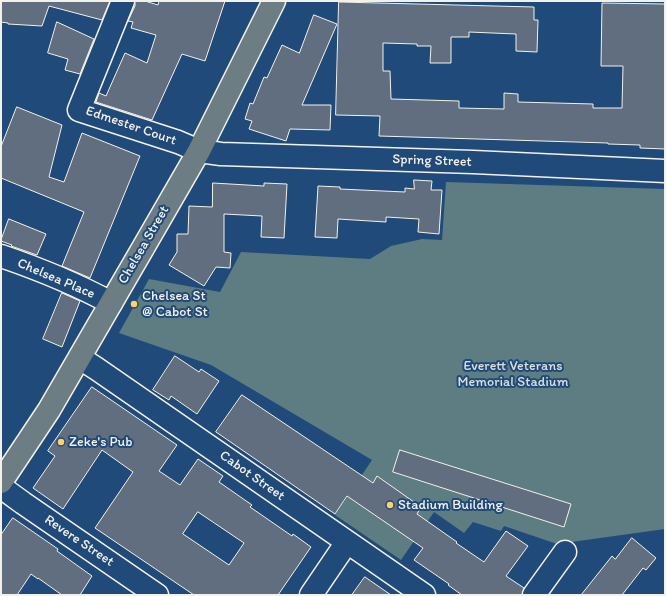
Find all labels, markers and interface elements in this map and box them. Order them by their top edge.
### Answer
street label: Edmester Court [84,103,178,149]
street label: Spring Street [392,151,472,171]
street label: Chelsea Street [115,203,173,287]
street label: Chelsea Place [15,255,97,303]
place label: Chelsea St @ Cabot St [142,288,208,320]
marker: Chelsea St @ Cabot St [129,299,139,309]
park label: Everett Veterans Memorial Stadium [458,358,568,390]
place label: Zeke's Pub [69,434,133,450]
marker: Zeke's Pub [56,437,66,447]
street label: Cabot Street [216,447,288,505]
place label: Stadium Building [398,497,503,513]
marker: Stadium Building [385,500,395,510]
street label: Revere Street [41,512,117,570]

